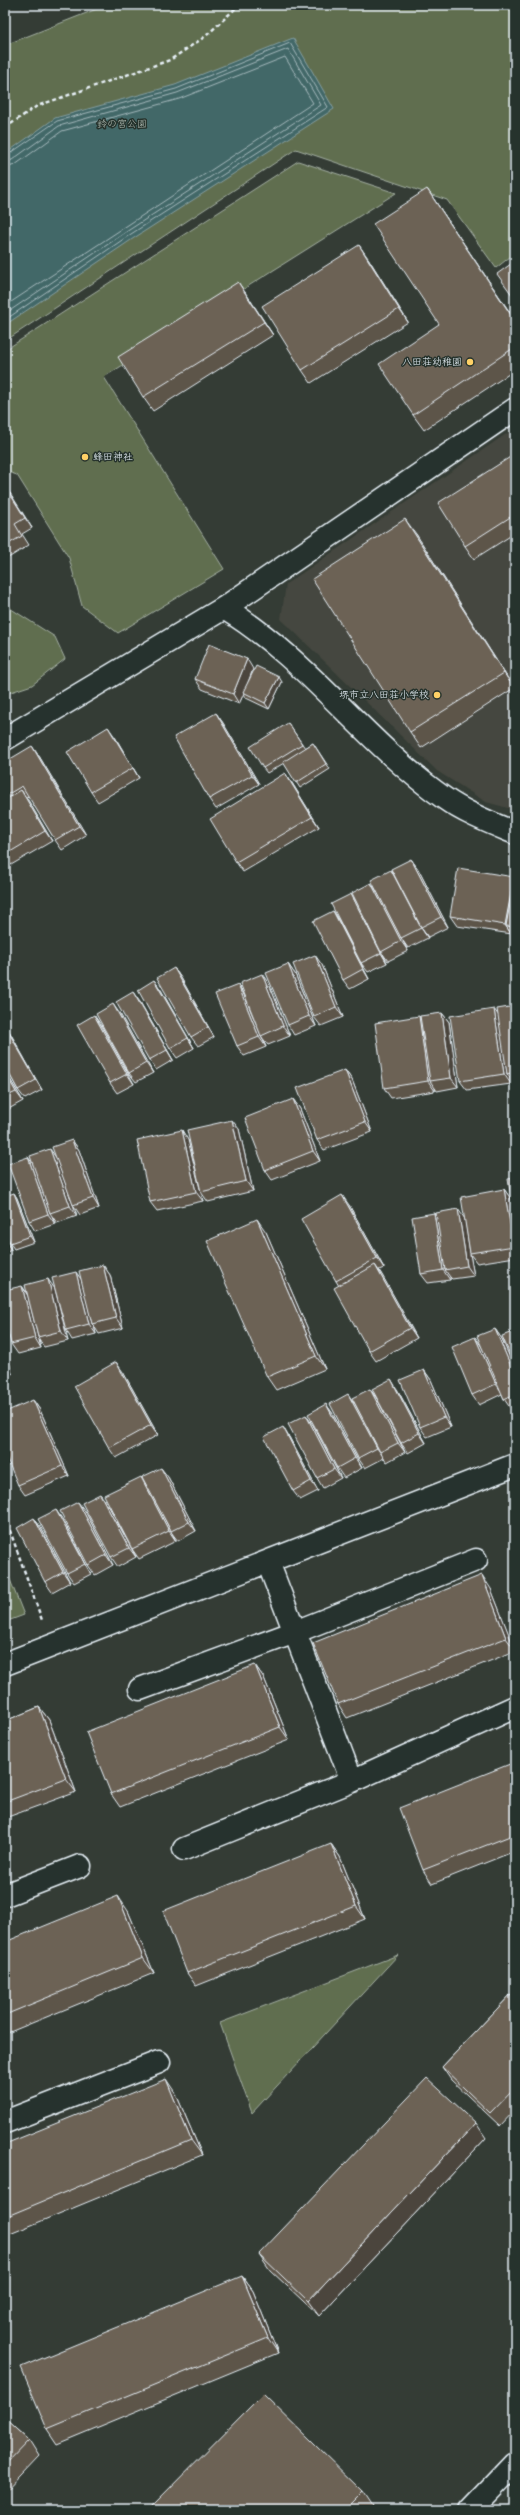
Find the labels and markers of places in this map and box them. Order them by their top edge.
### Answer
place label: 八田荘幼稚園 [402,354,462,370]
marker: 八田荘幼稚園 [465,357,475,367]
place label: 蜂田神社 [93,449,133,465]
marker: 蜂田神社 [80,452,90,462]
place label: 堺市立八田荘小学校 [339,687,429,703]
marker: 堺市立八田荘小学校 [432,690,442,700]

